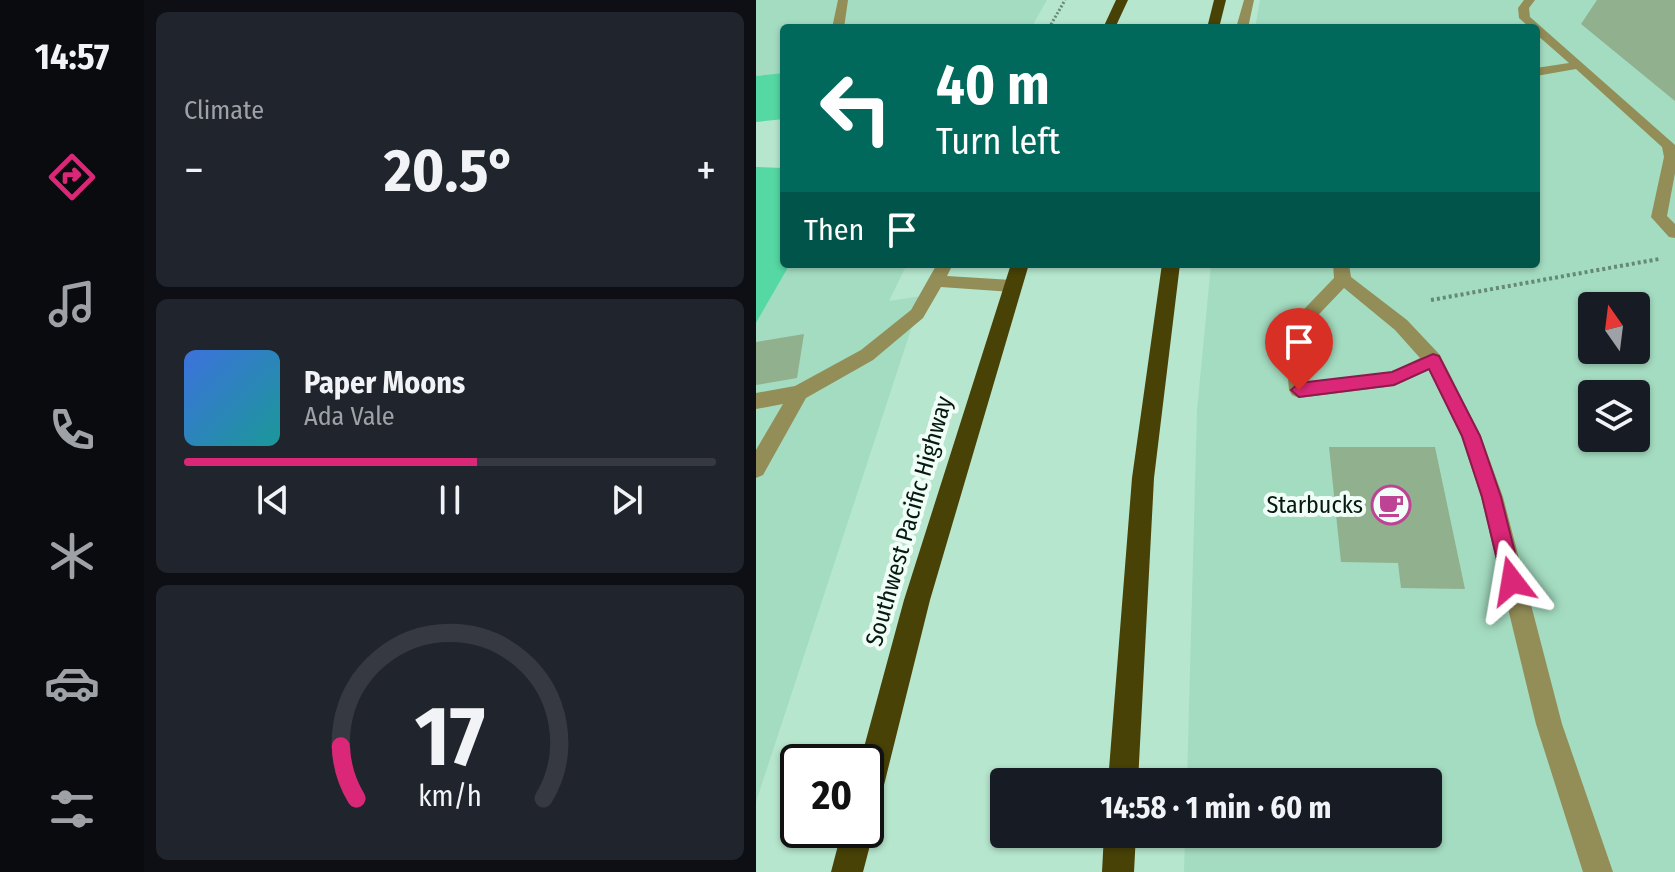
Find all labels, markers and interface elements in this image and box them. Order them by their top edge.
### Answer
text: 14:57 [35,35,109,79]
text: 40 m [936,52,1050,119]
icon: left [804,56,908,160]
text: Climate [184,95,264,126]
text: Turn left [936,120,1060,164]
text: 20.5° [384,135,516,207]
text: − [184,144,204,197]
text: + [696,144,716,197]
icon: directions [44,149,100,205]
icon: arrive [880,208,924,252]
text: Then [804,212,864,248]
icon: music [44,276,100,332]
north arrow [1578,292,1650,364]
map controls [1578,292,1650,452]
pin [1265,308,1333,390]
icon: arrive [1277,320,1321,364]
text: Paper Moons [304,365,465,401]
button: layers [1578,380,1650,452]
street label: Southwest Pacific Highway [860,392,958,649]
text: Ada Vale [304,401,395,432]
icon: phone [44,402,100,458]
icon: previous [251,478,295,522]
icon: pause [428,478,472,522]
icon: next [605,478,649,522]
cafe icon: Starbucks [1370,484,1412,526]
place label: Starbucks [1266,491,1363,519]
icon: climate [44,528,100,584]
position arrow [1470,539,1554,623]
icon: car [44,655,100,711]
text: 17 [415,686,485,786]
speed limit sign: 20 [780,744,884,848]
text: km/h [418,779,482,814]
icon: filters [44,781,100,837]
text: 14:58 · 1 min · 60 m [1101,790,1332,826]

